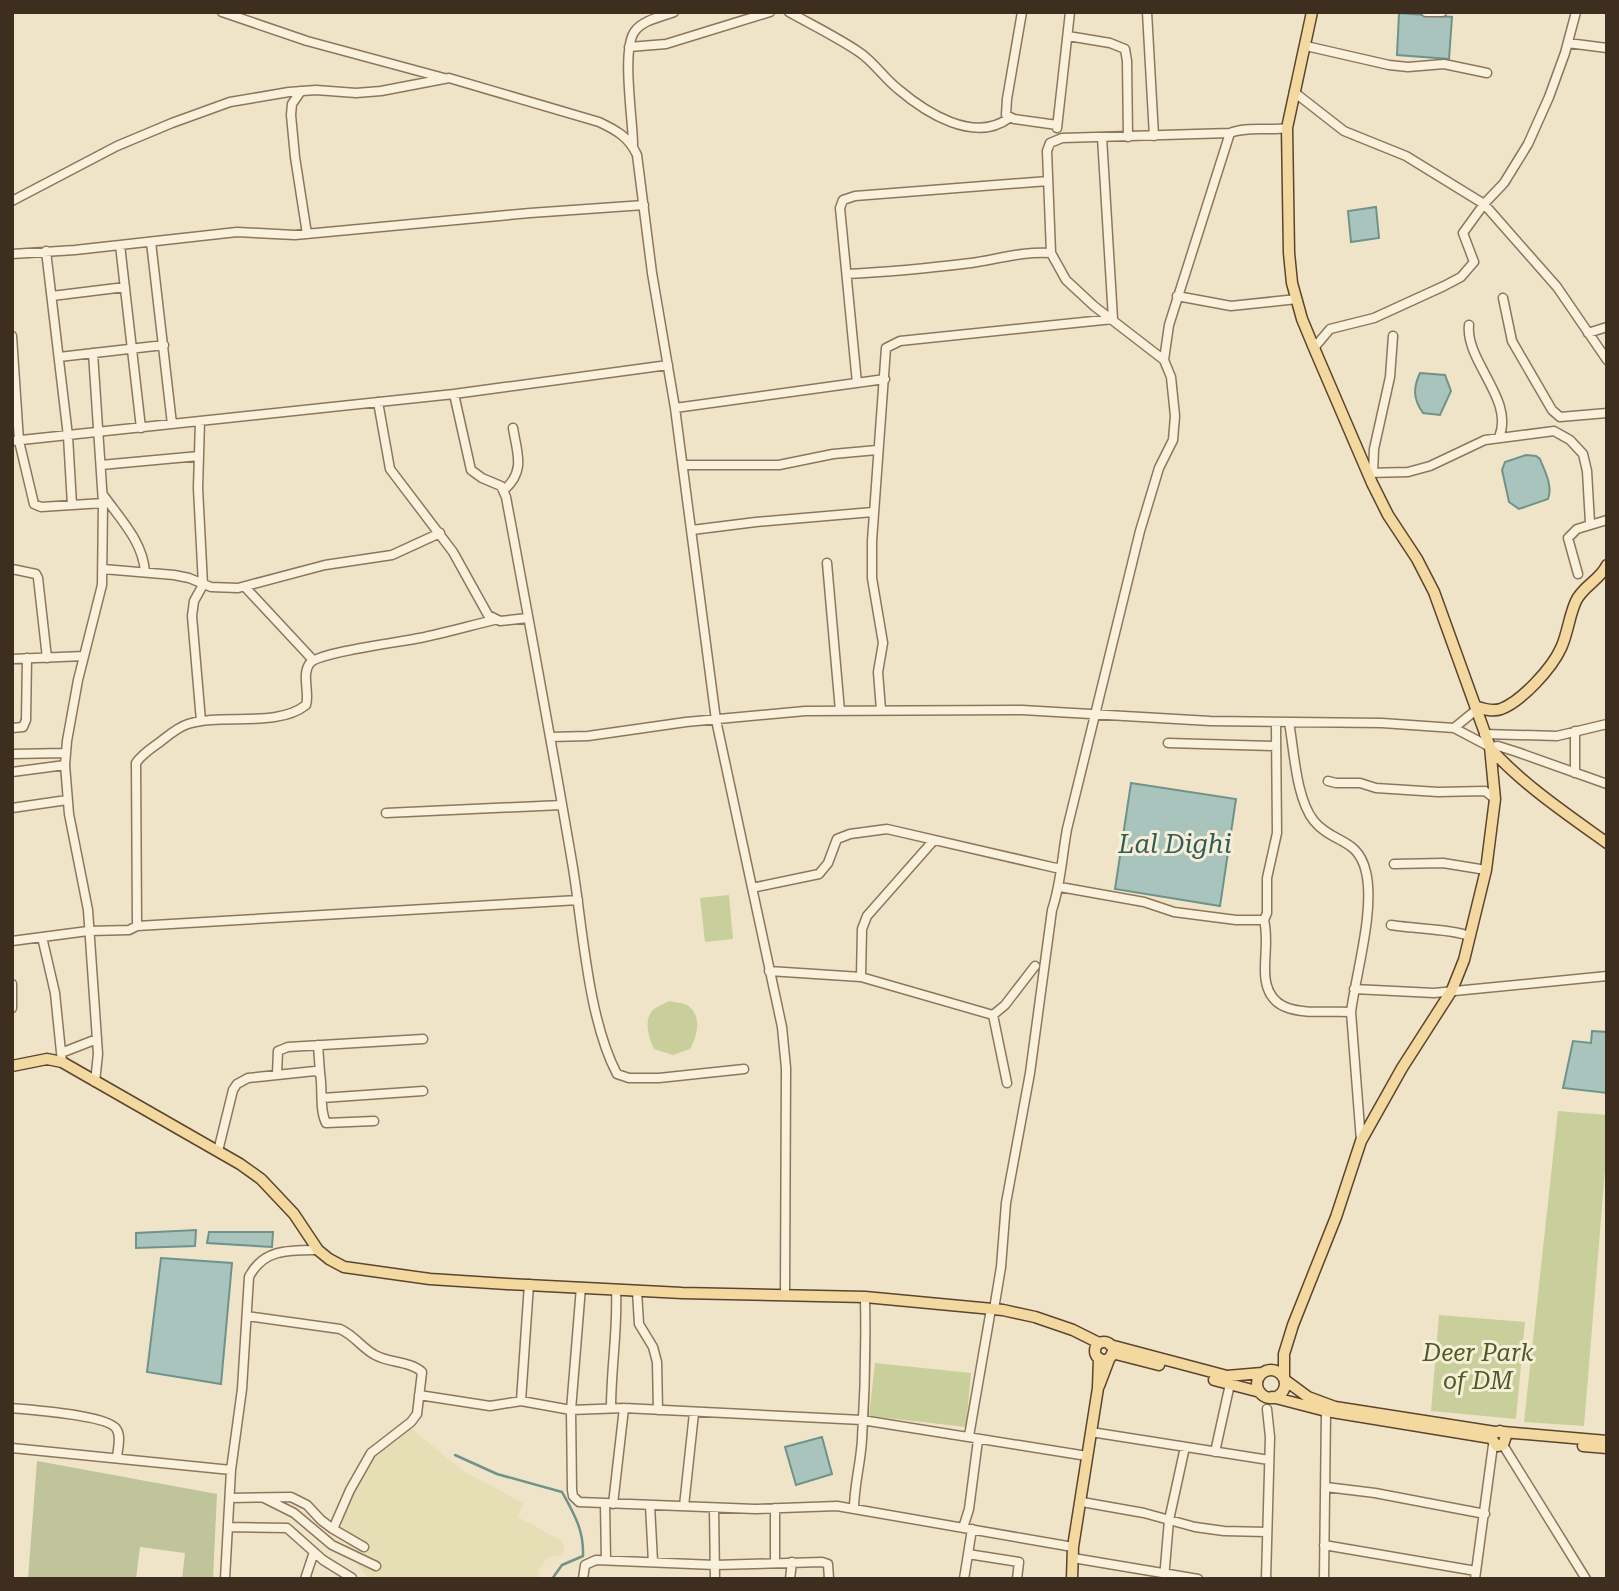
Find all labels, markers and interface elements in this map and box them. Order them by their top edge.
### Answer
water label: Lal Dighi [1117,829,1232,859]
park label: Deer Park of DM [1421,1339,1534,1395]

